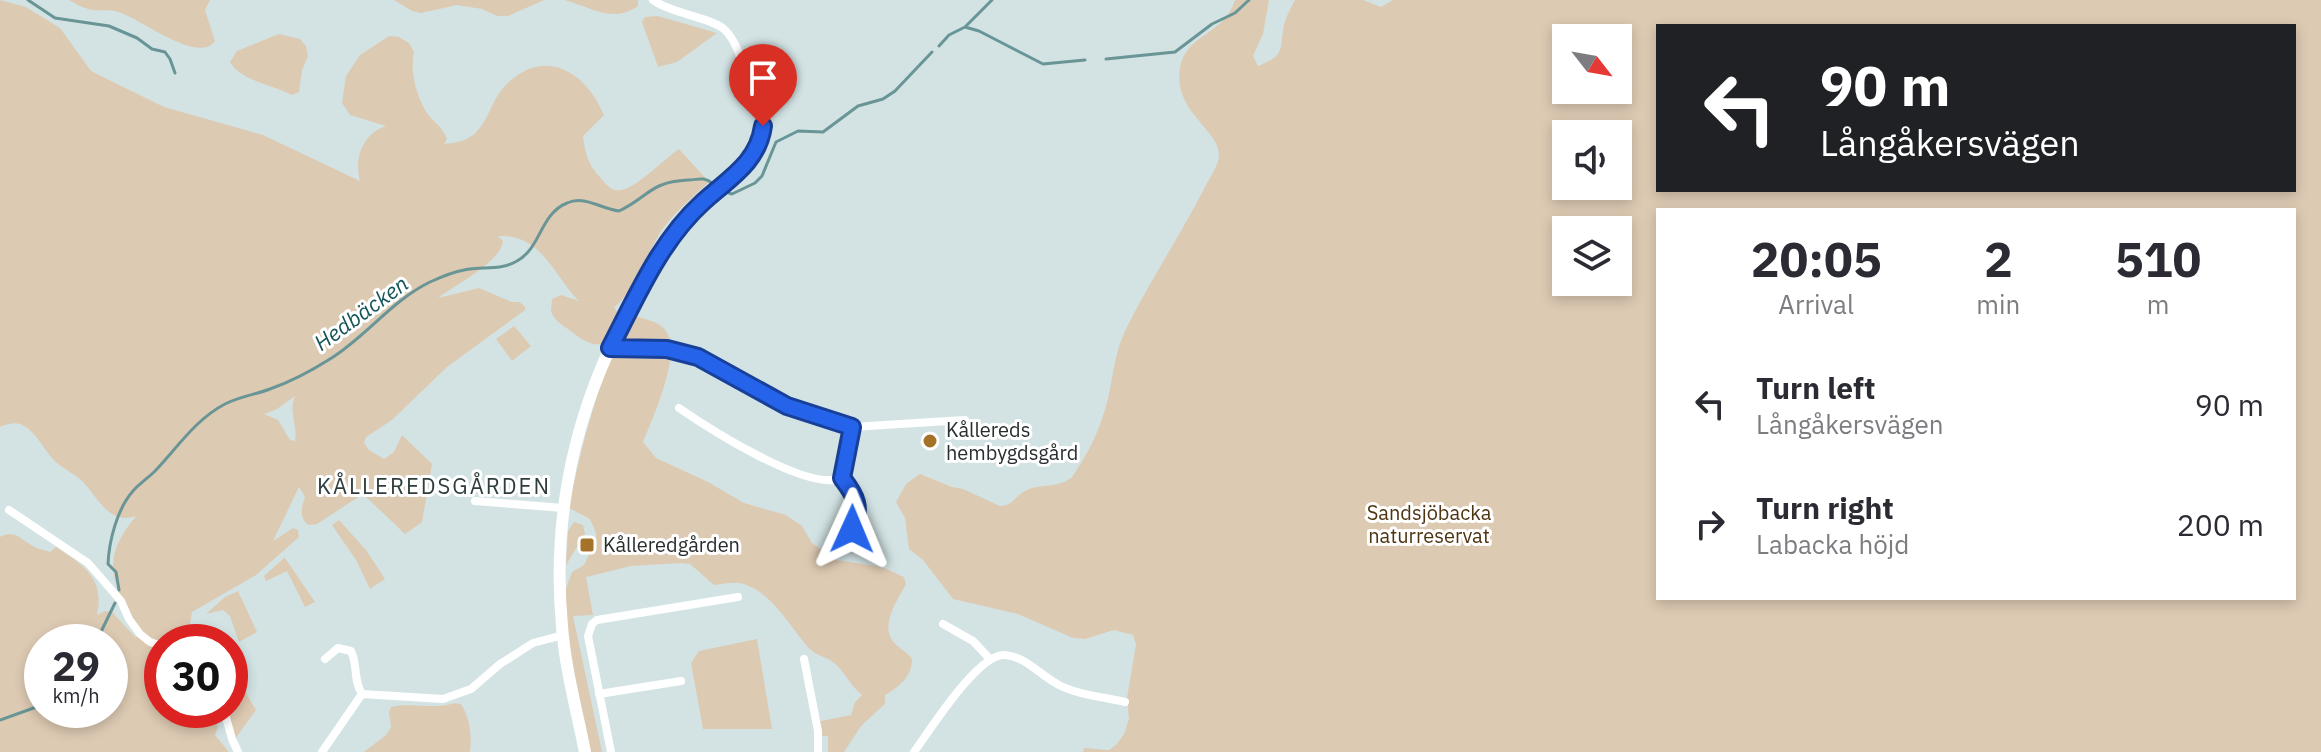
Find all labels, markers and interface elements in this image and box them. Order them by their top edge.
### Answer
north arrow [1552,24,1632,104]
map controls [1552,24,1632,296]
pin [729,44,797,126]
text: 90 m [1820,49,1950,121]
icon: arrive [741,56,785,100]
icon: left [1688,56,1792,160]
text: Långåkersvägen [1820,119,2080,166]
button: sound [1552,120,1632,200]
button: layers [1552,216,1632,296]
text: 20:05 [1751,228,1882,290]
text: 2 [1984,228,2013,290]
text: 510 [2115,228,2201,290]
water label: Hedbäcken [308,269,414,357]
text: Arrival [1778,287,1854,321]
text: min [1976,287,2020,321]
text: m [2147,287,2169,321]
text: Turn left [1756,368,1875,407]
icon: left [1688,382,1732,426]
text: 90 m [2195,385,2264,424]
text: Långåkersvägen [1756,407,1944,441]
place label: Kållereds hembygdsgård [946,416,1078,466]
marker: Kållereds hembygdsgård [921,432,939,450]
district label: KÅLLEREDSGÅRDEN [317,471,551,500]
position arrow [810,487,894,571]
text: Turn right [1756,488,1894,527]
park label: Sandsjöbacka naturreservat [1367,499,1492,549]
icon: right [1688,502,1732,546]
text: 200 m [2177,505,2264,544]
text: Labacka höjd [1756,527,1909,561]
place label: Kålleredgården [603,531,740,558]
marker: Kålleredgården [578,536,596,554]
speed limit sign: 30 [144,624,248,728]
text: 29 [52,640,100,692]
text: km/h [52,682,100,709]

